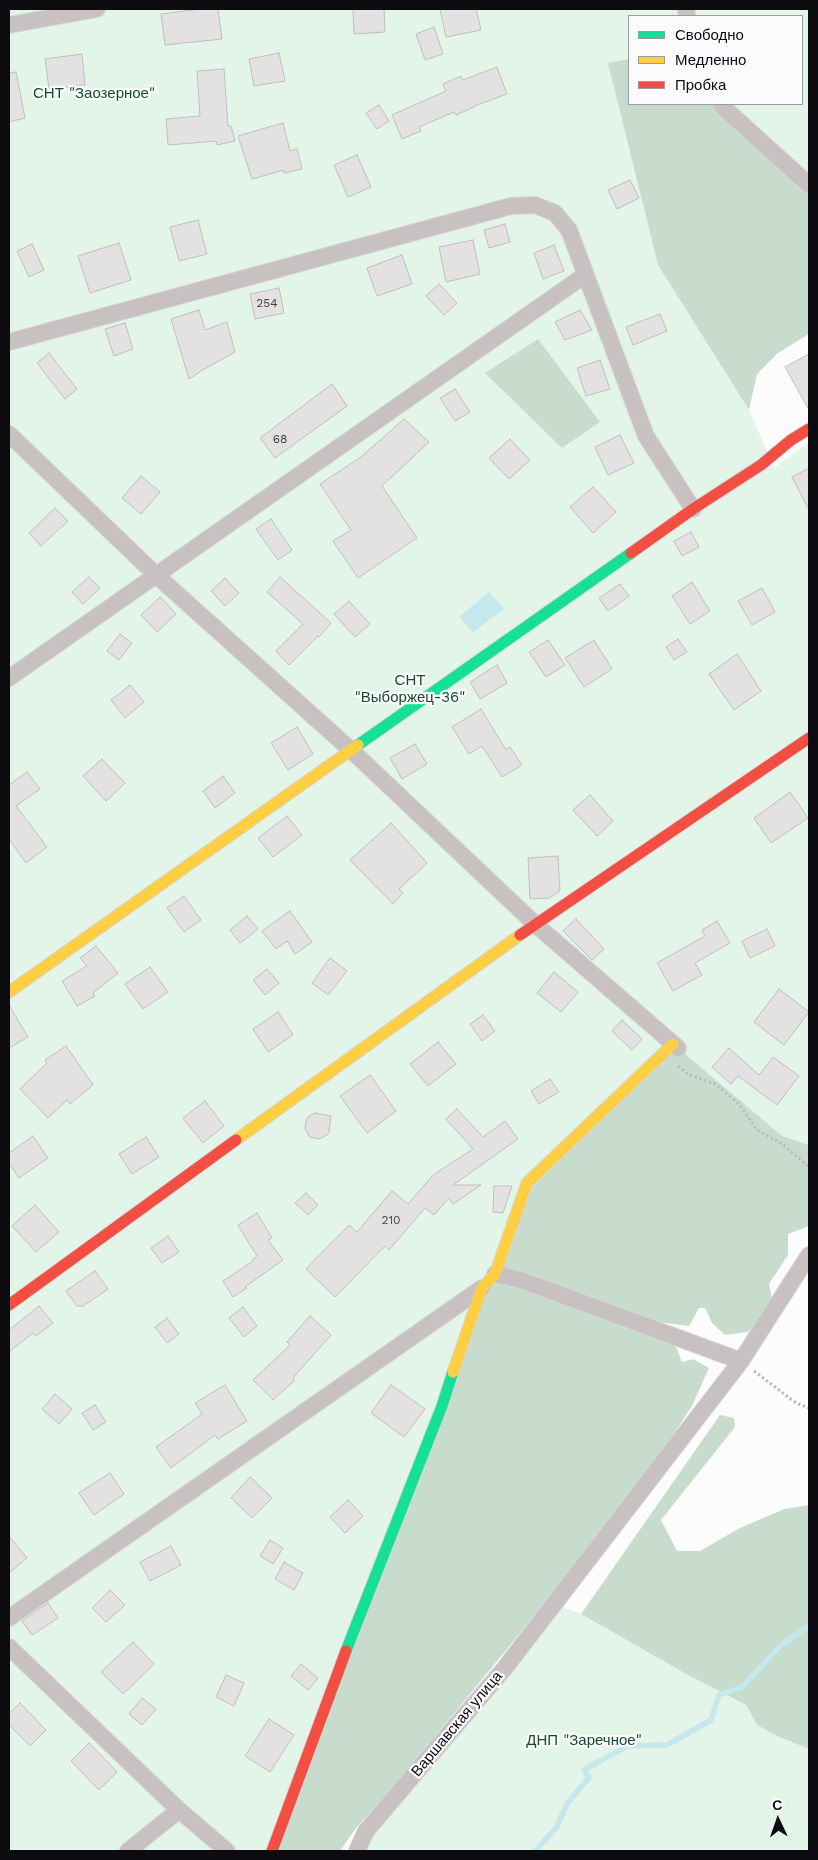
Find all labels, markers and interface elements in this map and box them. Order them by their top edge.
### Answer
legend [628,15,803,105]
text: Свободно [675,26,744,44]
text: Медленно [675,51,746,69]
text: Пробка [675,76,726,94]
park label: СНТ "Заозерное" [33,85,155,103]
house number: 254 [256,296,278,310]
house number: 68 [273,432,287,446]
park label: СНТ "Выборжец-36" [355,672,465,707]
house number: 210 [381,1213,401,1227]
street label: Варшавская улица [408,1668,506,1780]
park label: ДНП "Заречное" [526,1732,642,1750]
north arrow [753,1795,803,1845]
text: С [772,1797,783,1813]

